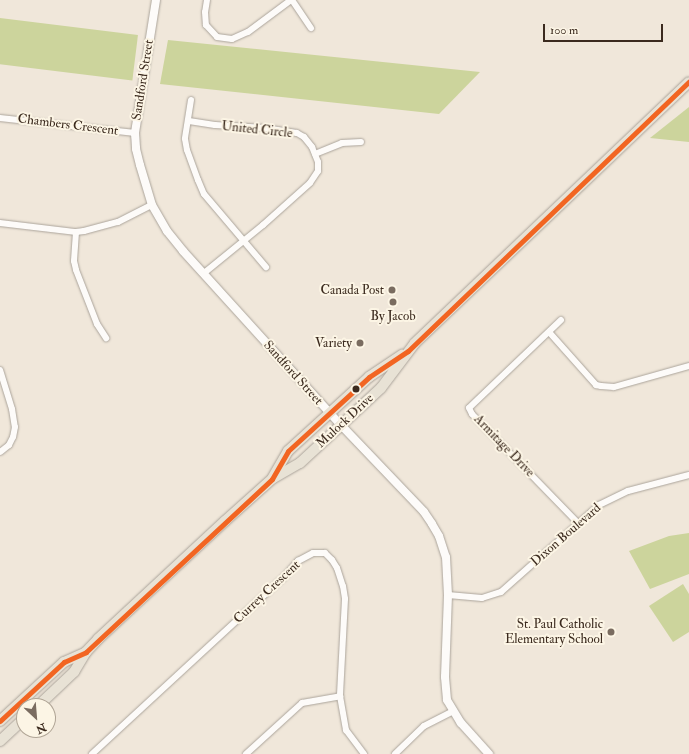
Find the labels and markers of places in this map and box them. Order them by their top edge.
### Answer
place label: Canada Post [320,282,384,298]
marker: Canada Post [387,285,397,295]
marker: By Jacob [388,297,398,307]
place label: By Jacob [370,308,416,324]
place label: Variety [315,335,352,351]
marker: Variety [355,338,365,348]
unlabelled marker [351,384,361,394]
place label: St. Paul Catholic Elementary School [505,617,603,648]
marker: St. Paul Catholic Elementary School [606,627,616,637]

